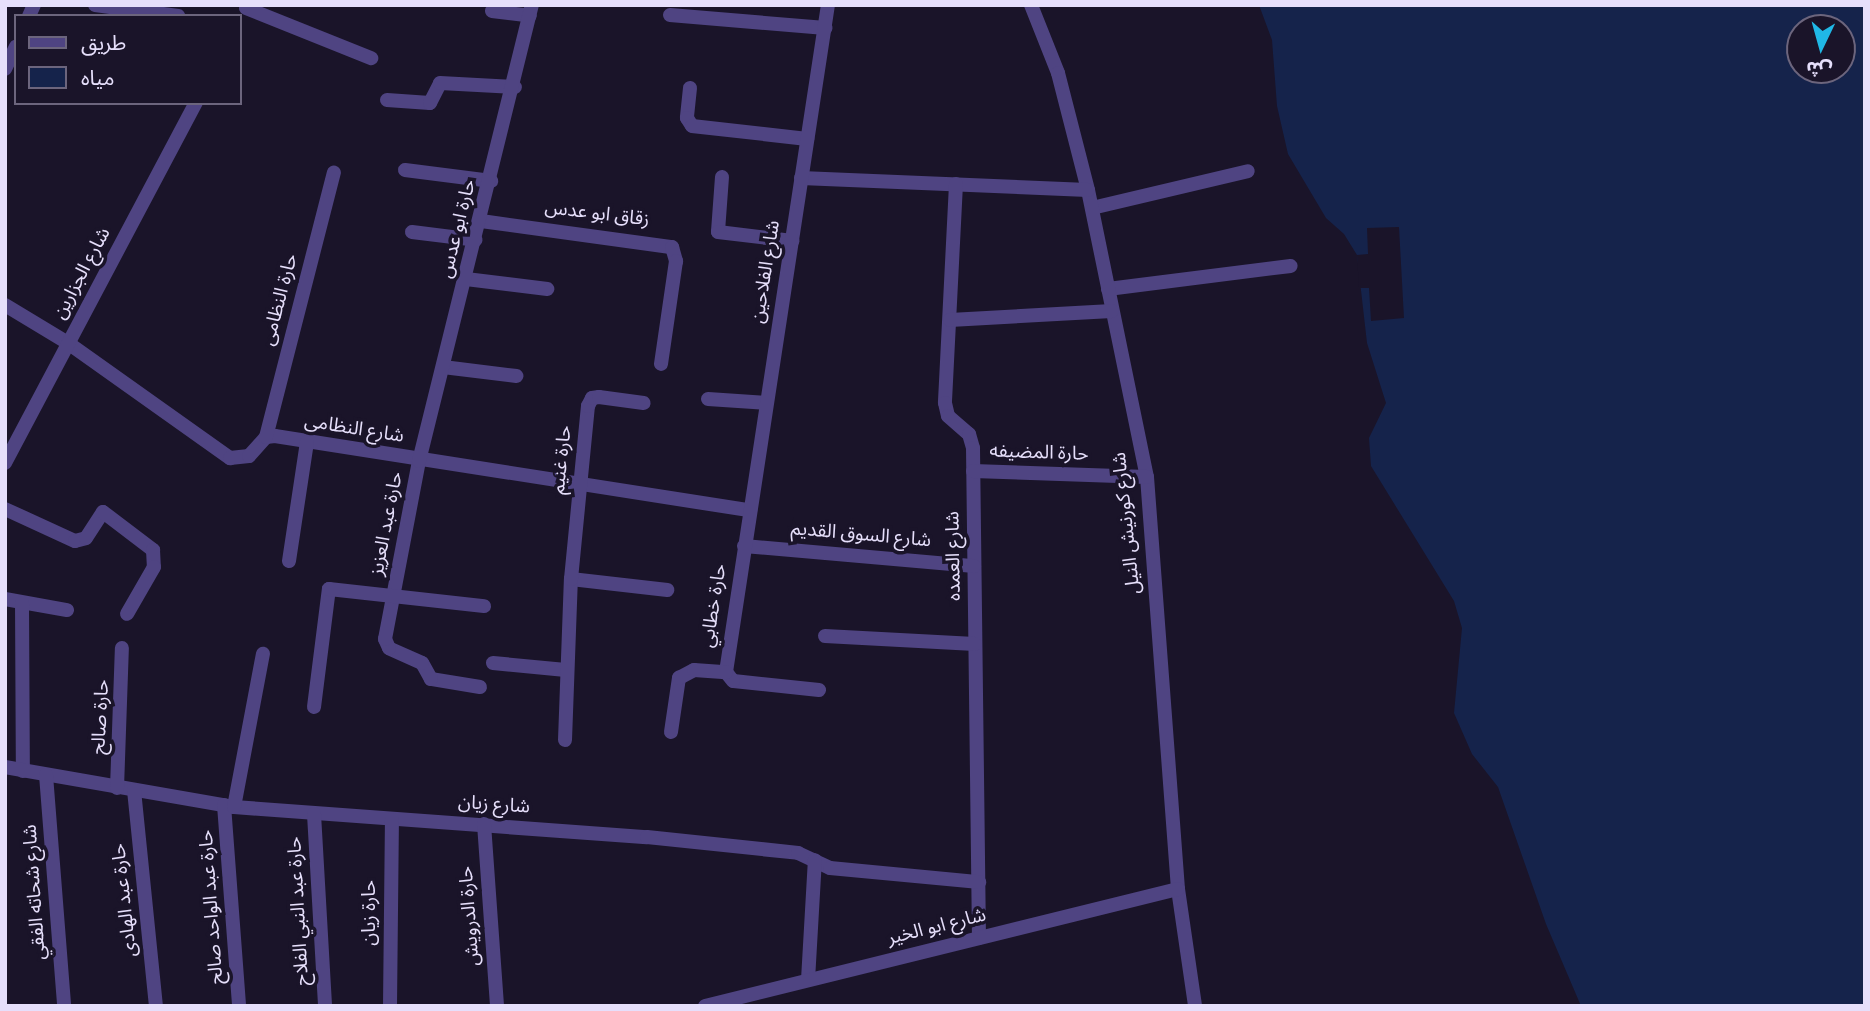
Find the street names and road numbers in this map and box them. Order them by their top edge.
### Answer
street label: حارة ابو عدس [436,177,482,281]
street label: زقاق ابو عدس [543,197,651,233]
street label: شارع الفلاحين [748,219,786,325]
street label: شارع الجزارين [49,224,117,324]
street label: حارة النظامى [258,252,304,348]
street label: شارع النظامى [303,411,405,449]
street label: حارة غنيم [548,425,578,495]
street label: حارة المضيفه [989,441,1089,467]
street label: شارع كورنيش النيل [1109,451,1147,595]
street label: حارة عبد العزيز [367,470,409,578]
street label: شارع العمده [943,511,967,601]
street label: شارع السوق القديم [790,519,932,553]
street label: حارة خطابي [697,563,733,649]
street label: حارة صالح [89,679,115,755]
street label: شارع زيان [457,792,531,820]
street label: شارع شحاته الفقي [20,824,52,960]
street label: حارة عبد الواحد صالح [196,829,230,985]
street label: حارة عبد النبي الفلاح [285,836,315,986]
street label: حارة عبد الهادى [109,842,143,958]
street label: حارة الدرويش [456,865,486,967]
street label: حارة زيان [360,880,382,946]
street label: شارع ابو الخير [885,905,989,951]

